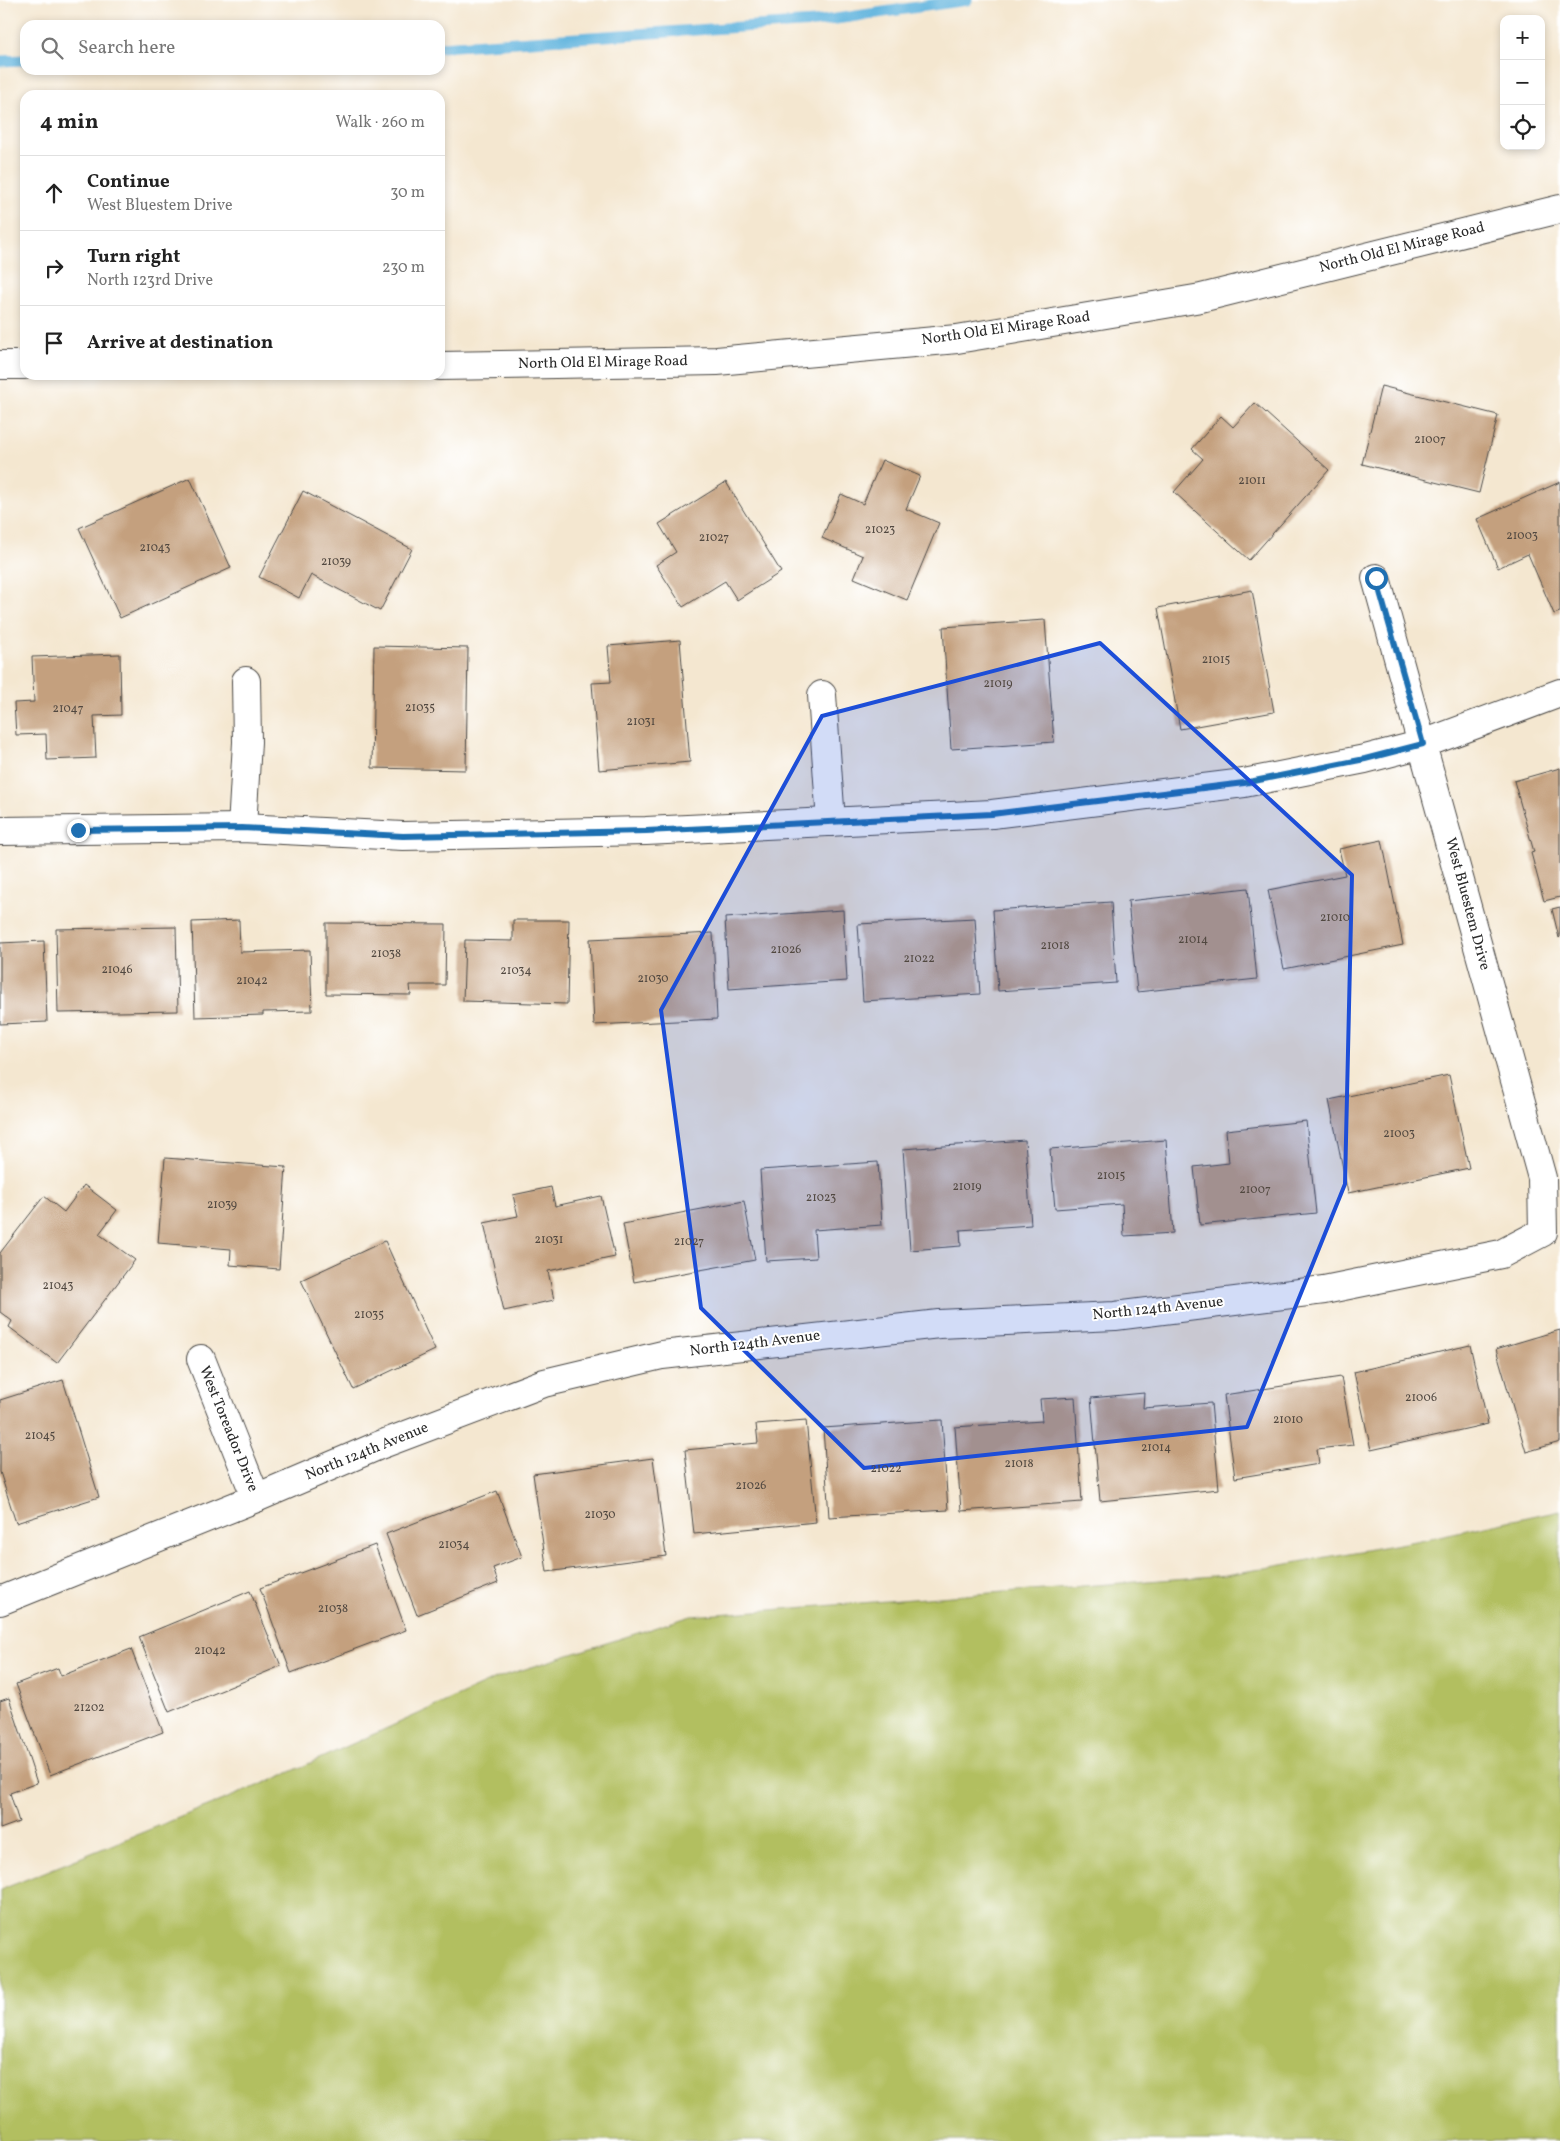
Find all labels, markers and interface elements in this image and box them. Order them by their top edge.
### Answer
map controls [1500,15,1545,150]
button: + [1500,15,1545,60]
search box [20,20,445,75]
icon: search [38,34,66,62]
text: Search here [78,35,175,61]
button: − [1500,60,1545,105]
button: locate [1500,105,1545,150]
text: 4 min [40,108,99,137]
text: Walk · 260 m [335,112,425,134]
text: Continue [87,169,170,195]
icon: ahead [40,179,68,207]
text: 30 m [390,182,425,204]
text: West Bluestem Drive [87,195,233,217]
street label: North Old El Mirage Road [1317,217,1487,279]
text: Turn right [87,244,180,270]
icon: right [40,254,68,282]
text: 230 m [382,257,425,279]
text: North 123rd Drive [87,270,213,292]
street label: North Old El Mirage Road [920,307,1092,351]
icon: arrive [40,329,68,357]
text: Arrive at destination [87,330,273,356]
street label: North Old El Mirage Road [518,351,688,375]
house number: 21007 [1414,432,1446,448]
house number: 21011 [1238,473,1266,489]
house number: 21023 [865,522,895,538]
house number: 21003 [1506,528,1538,544]
house number: 21027 [699,530,729,546]
house number: 21043 [140,540,170,556]
house number: 21039 [321,554,351,570]
route start [1365,567,1388,590]
house number: 21015 [1202,652,1231,668]
house number: 21019 [983,676,1013,692]
house number: 21035 [405,700,435,716]
house number: 21047 [53,701,84,717]
house number: 21031 [627,714,655,730]
route end [67,819,90,842]
street label: West Bluestem Drive [1439,835,1495,973]
house number: 21010 [1320,910,1350,926]
house number: 21014 [1178,932,1208,948]
house number: 21018 [1040,938,1070,954]
house number: 21026 [771,942,801,958]
house number: 21038 [371,946,401,962]
house number: 21022 [903,951,935,967]
house number: 21046 [101,962,133,978]
house number: 21034 [500,963,532,979]
house number: 21030 [637,971,669,987]
house number: 21042 [236,973,268,989]
house number: 21003 [1383,1126,1415,1142]
house number: 21015 [1097,1168,1126,1184]
house number: 21019 [952,1179,982,1195]
house number: 21007 [1239,1182,1271,1198]
house number: 21023 [806,1190,836,1206]
house number: 21039 [207,1197,237,1213]
house number: 21031 [535,1232,563,1248]
house number: 21027 [674,1234,704,1250]
house number: 21043 [43,1278,73,1294]
street label: North 124th Avenue [1092,1292,1224,1326]
house number: 21035 [354,1307,384,1323]
street label: North 124th Avenue [689,1326,821,1362]
street label: West Toreador Drive [193,1363,263,1495]
house number: 21006 [1405,1390,1437,1406]
house number: 21010 [1273,1412,1303,1428]
street label: North 124th Avenue [302,1418,432,1486]
house number: 21045 [25,1428,56,1444]
house number: 21014 [1141,1440,1171,1456]
house number: 21018 [1004,1456,1034,1472]
house number: 21022 [870,1461,902,1477]
house number: 21026 [736,1478,766,1494]
house number: 21030 [584,1507,616,1523]
house number: 21034 [438,1537,470,1553]
house number: 21038 [318,1601,348,1617]
house number: 21042 [194,1643,226,1659]
house number: 21202 [73,1700,105,1716]

